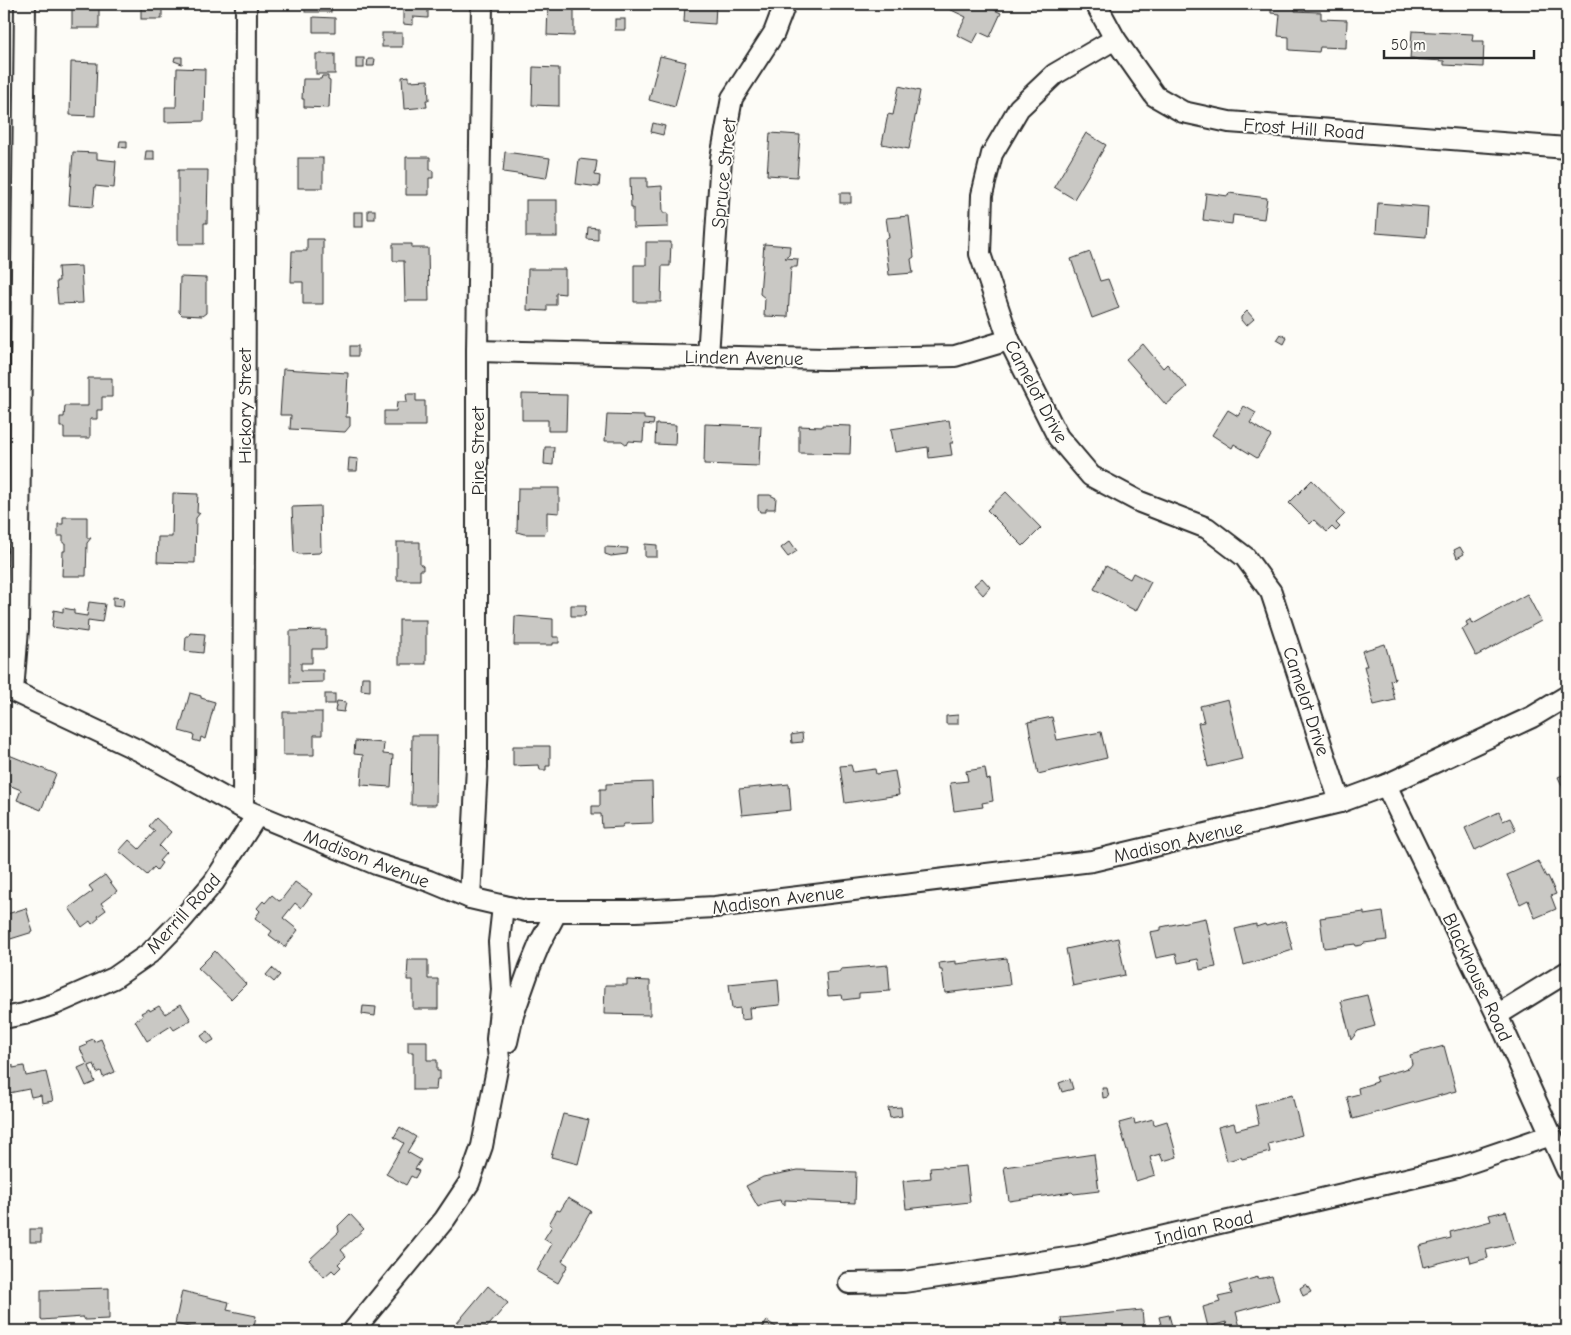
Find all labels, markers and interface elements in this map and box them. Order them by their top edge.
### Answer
scale bar [1384,28,1534,60]
text: 50 m [1391,36,1426,54]
street label: Frost Hill Road [1243,114,1365,144]
street label: Spruce Street [707,116,741,229]
street label: Camelot Drive [1000,336,1072,447]
street label: Linden Avenue [684,346,803,370]
street label: Hickory Street [234,347,256,464]
street label: Pine Street [467,406,489,495]
street label: Camelot Drive [1278,644,1334,759]
street label: Madison Avenue [1111,816,1245,868]
street label: Madison Avenue [301,825,433,893]
street label: Merrill Road [142,869,226,958]
street label: Madison Avenue [711,881,845,919]
street label: Blackhouse Road [1438,910,1516,1045]
street label: Indian Road [1153,1206,1255,1250]

